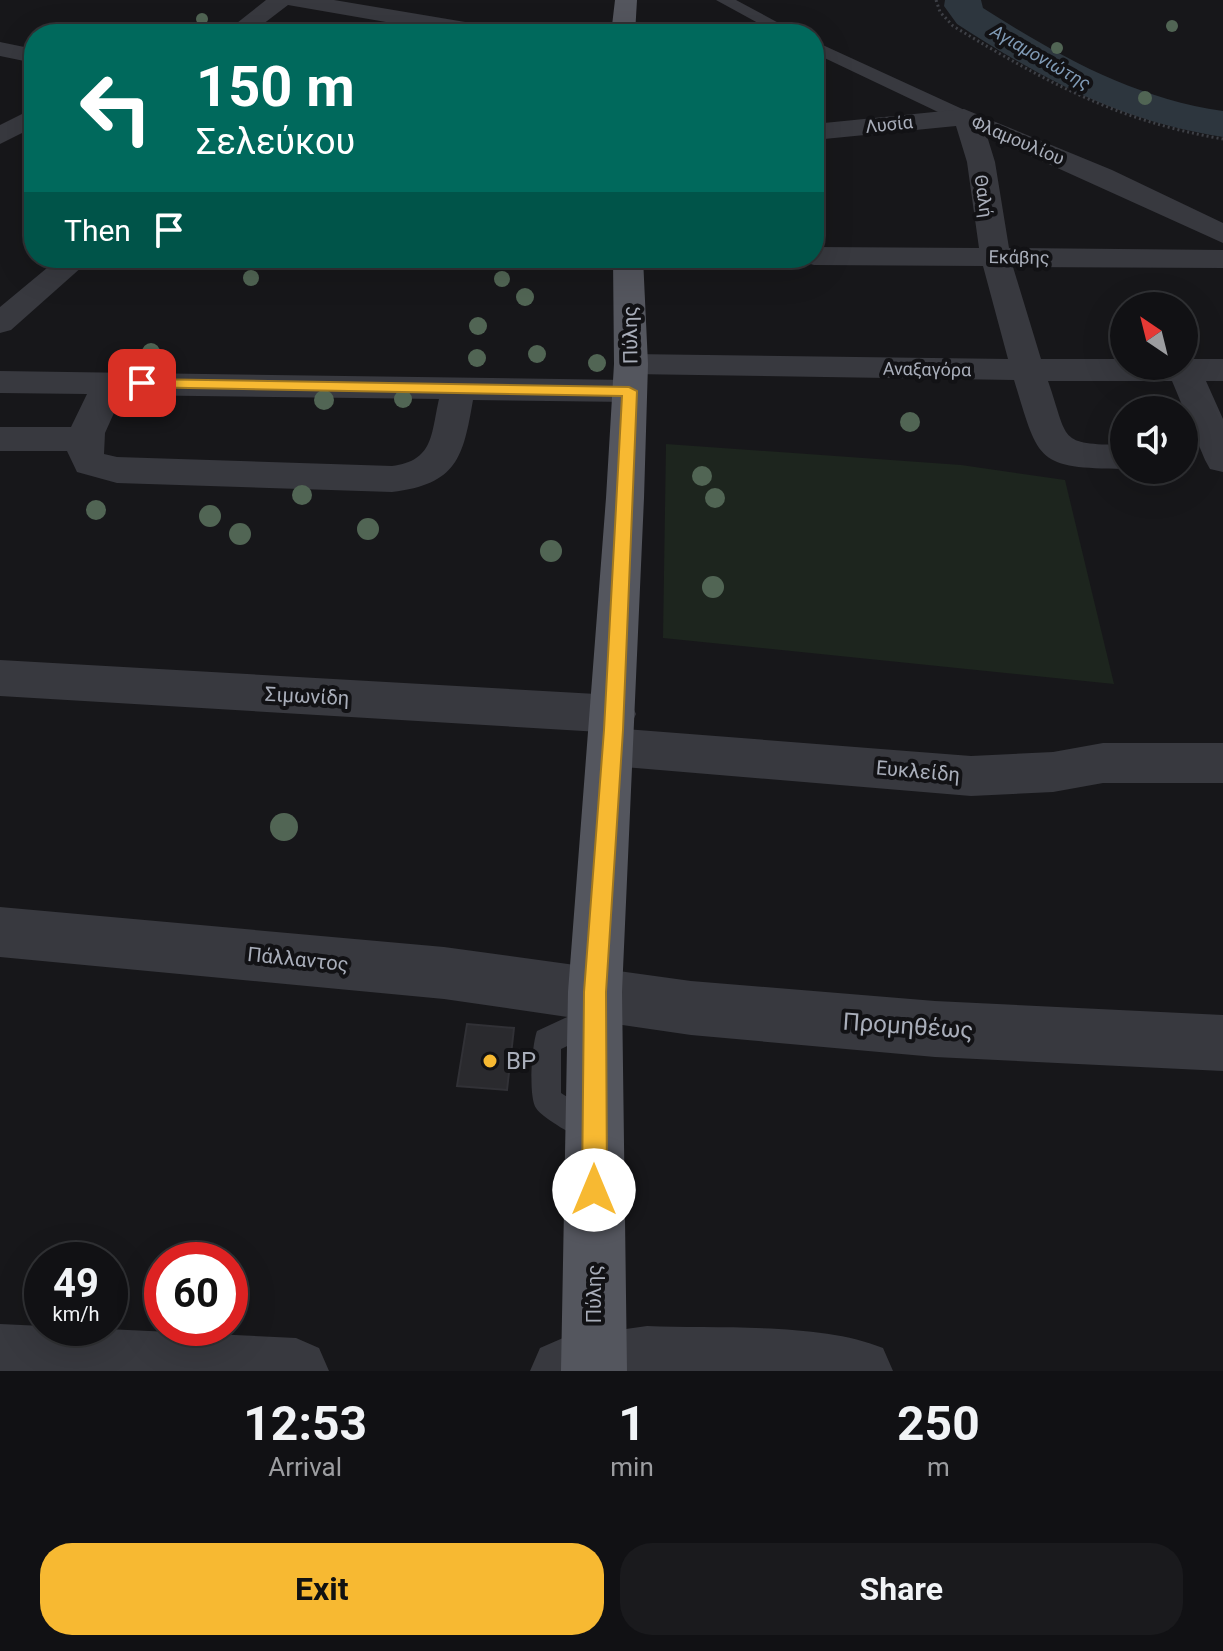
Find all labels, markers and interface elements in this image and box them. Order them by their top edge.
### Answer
water label: Αγιαμονιώτης [987,19,1095,94]
text: 150 m [196,54,355,120]
icon: left [64,56,168,160]
street label: Λυσία [864,111,915,137]
street label: Φλαμουλίου [968,111,1068,169]
text: Σελεύκου [196,121,355,163]
street label: Θαλή [971,173,997,219]
icon: arrive [147,208,191,252]
text: Then [64,213,131,248]
street label: Εκάβης [988,246,1050,268]
north arrow [1110,292,1198,380]
map controls [1110,292,1198,484]
street label: Πύλης [617,306,643,364]
pin [108,349,176,417]
street label: Αναξαγόρα [883,358,972,380]
icon: arrive [120,361,164,405]
button: sound [1110,396,1198,484]
street label: Σιμωνίδη [264,682,350,710]
street label: Ευκλείδη [875,755,961,787]
street label: Πάλλαντος [246,942,350,976]
street label: Προμηθέως [842,1007,974,1045]
place label: BP [506,1047,536,1075]
marker: BP [481,1052,499,1070]
position arrow [552,1148,636,1232]
speed limit sign: 60 [144,1242,248,1346]
text: 49 [53,1260,99,1307]
street label: Πύλης [582,1265,606,1323]
text: km/h [53,1302,99,1326]
text: 12:53 [243,1395,367,1452]
text: 1 [618,1395,646,1452]
text: 250 [897,1395,980,1452]
text: Arrival [268,1452,342,1482]
text: min [610,1452,654,1482]
text: m [927,1452,950,1482]
button: Exit [40,1543,604,1635]
button: Share [620,1543,1183,1635]

